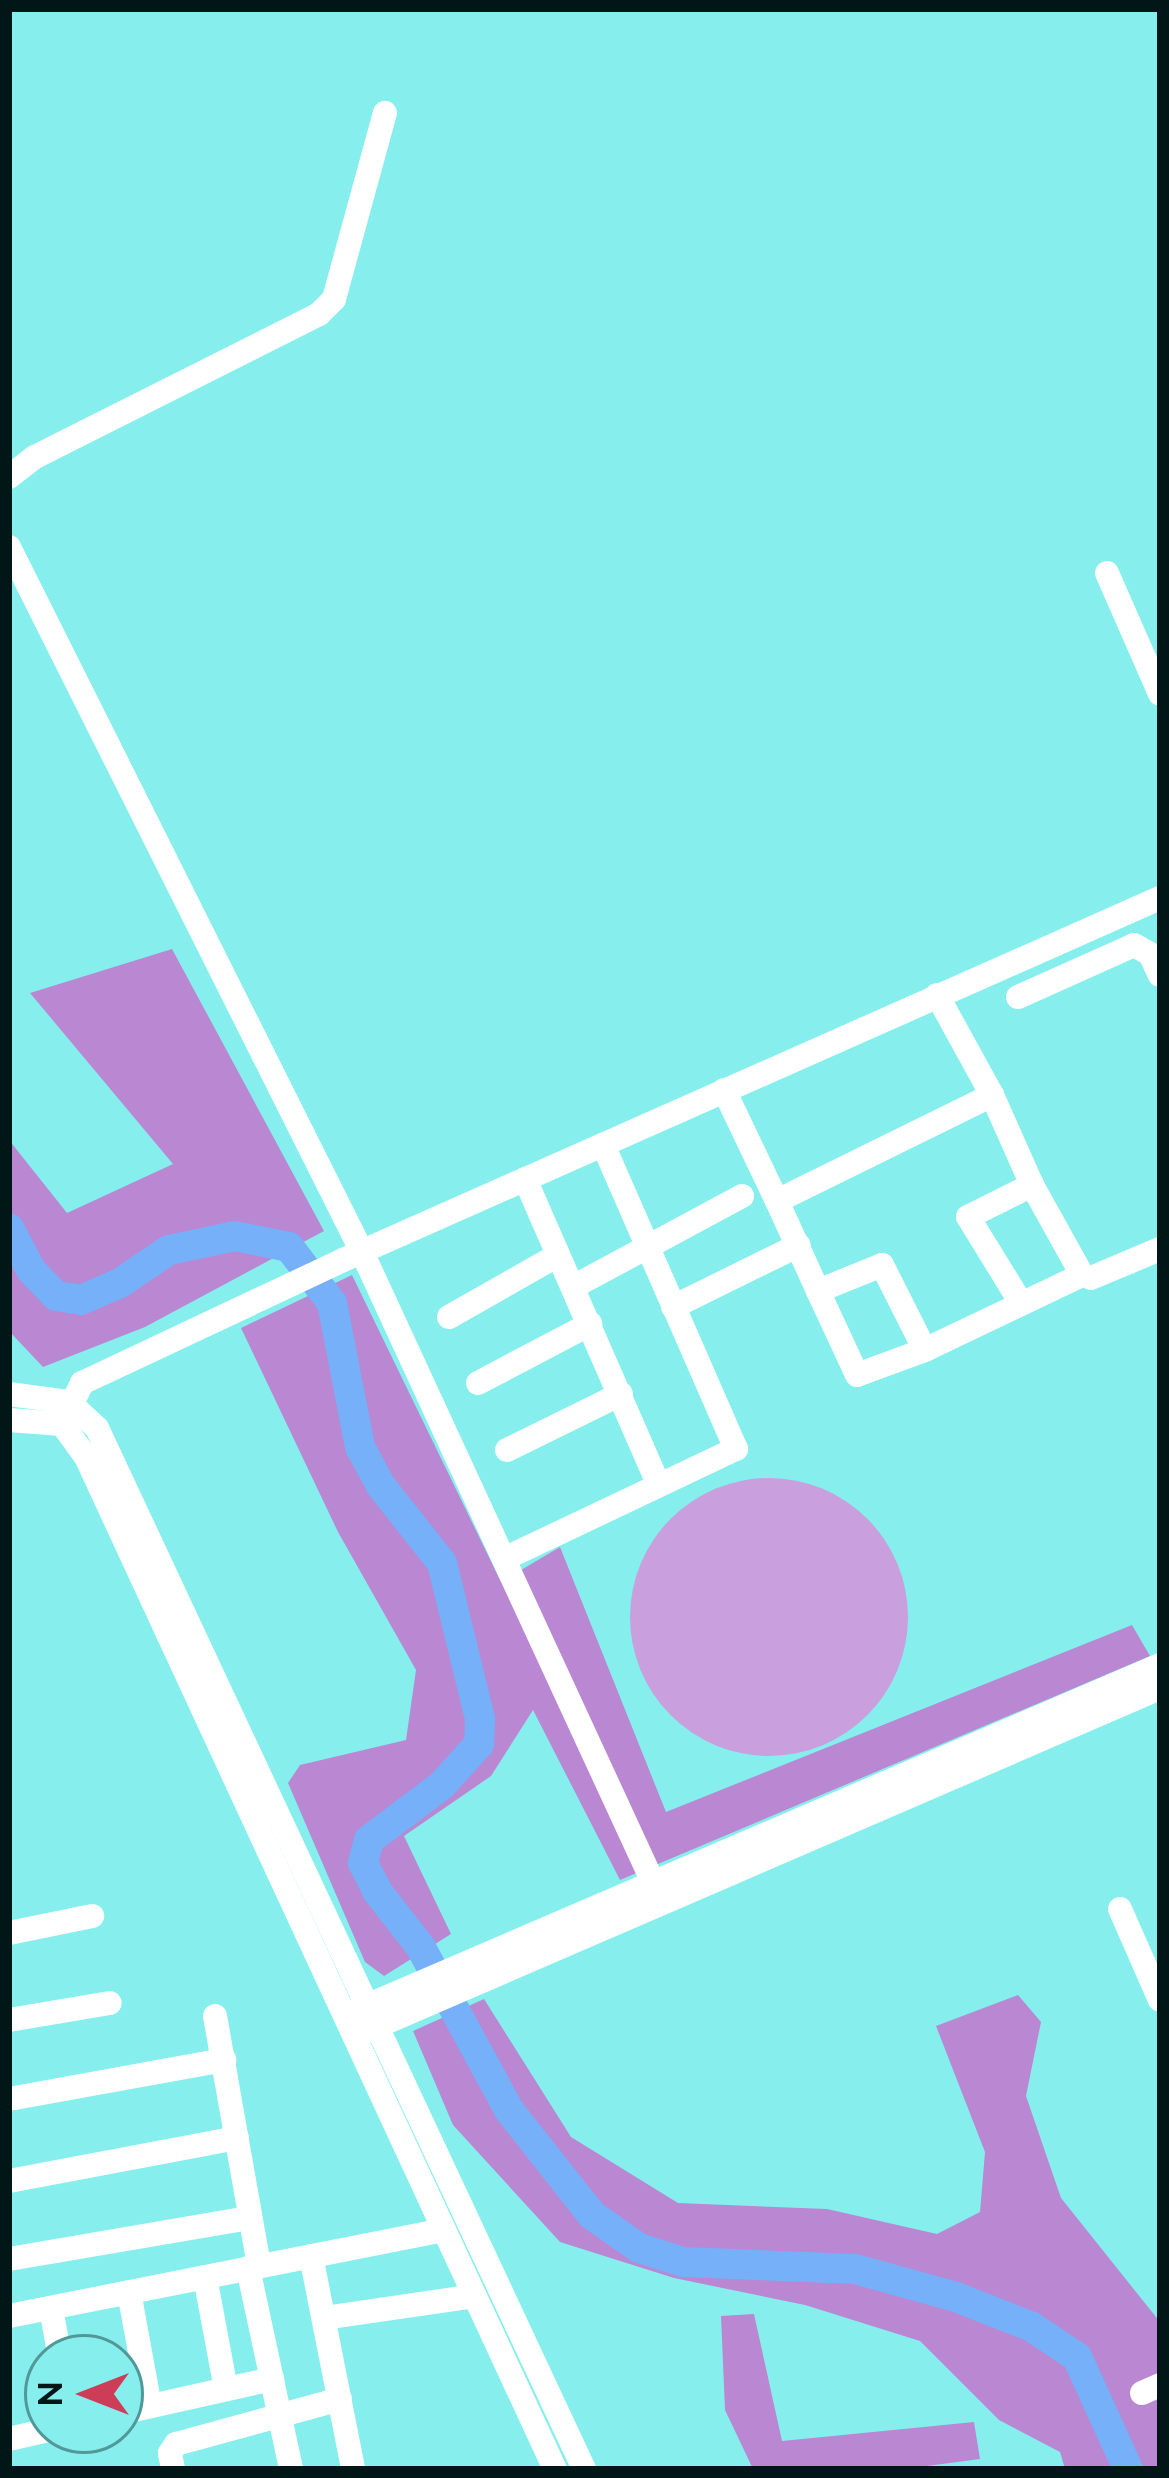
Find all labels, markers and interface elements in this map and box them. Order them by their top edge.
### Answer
north arrow [24,2334,144,2454]
text: N [31,2381,70,2407]

